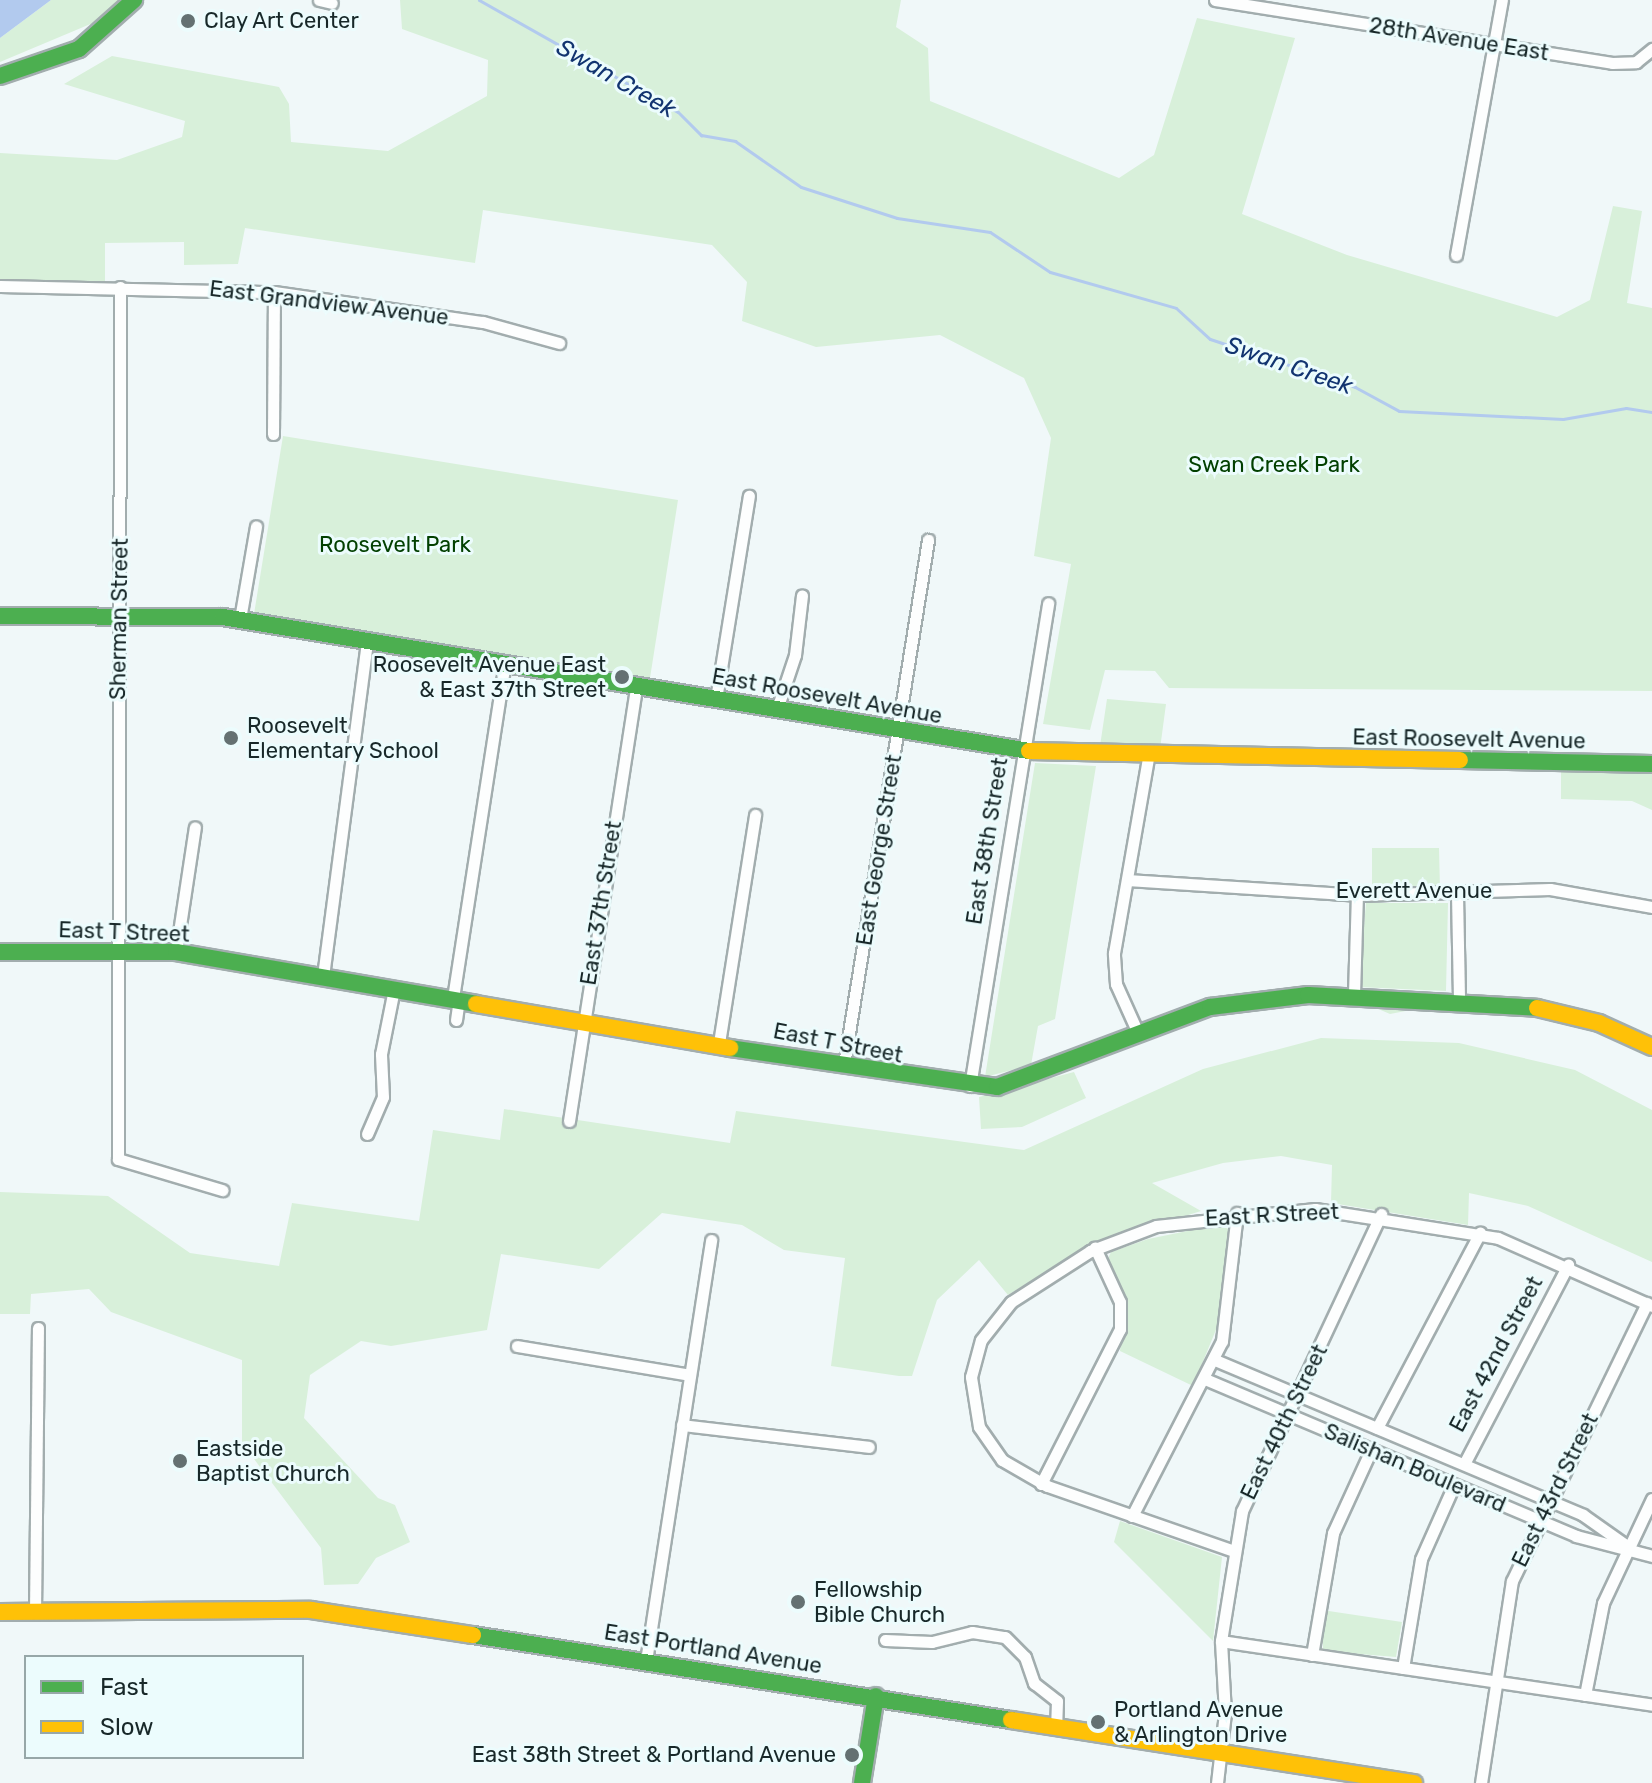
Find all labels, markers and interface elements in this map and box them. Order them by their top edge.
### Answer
place label: Clay Art Center [204,8,360,34]
marker: Clay Art Center [179,12,197,30]
street label: 28th Avenue East [1367,12,1551,66]
water label: Swan Creek [551,33,681,125]
street label: East Grandview Avenue [207,275,451,331]
water label: Swan Creek [1222,331,1356,401]
park label: Swan Creek Park [1188,452,1360,478]
park label: Roosevelt Park [319,532,471,558]
street label: Sherman Street [104,538,134,700]
place label: Roosevelt Avenue East & East 37th Street [372,651,606,702]
street label: East Roosevelt Avenue [710,663,944,729]
marker: Roosevelt Avenue East & East 37th Street [613,668,631,686]
place label: Roosevelt Elementary School [247,712,440,764]
street label: East Roosevelt Avenue [1352,724,1586,754]
marker: Roosevelt Elementary School [222,729,240,747]
street label: East George Street [851,753,907,947]
street label: East 38th Street [961,756,1013,926]
street label: East 37th Street [575,819,627,987]
street label: Everett Avenue [1335,878,1493,904]
street label: East T Street [57,916,191,948]
street label: East T Street [770,1017,906,1069]
street label: East R Street [1204,1198,1340,1232]
street label: East 42nd Street [1444,1272,1548,1436]
street label: East 40th Street [1235,1340,1333,1504]
street label: East 43rd Street [1506,1409,1604,1571]
street label: Salishan Boulevard [1320,1418,1510,1518]
place label: Eastside Baptist Church [196,1435,350,1486]
marker: Eastside Baptist Church [171,1452,189,1470]
place label: Fellowship Bible Church [814,1576,945,1628]
marker: Fellowship Bible Church [789,1593,807,1611]
street label: East Portland Avenue [602,1619,824,1679]
legend [24,1655,304,1759]
text: Fast [100,1673,148,1701]
place label: Portland Avenue & Arlington Drive [1114,1696,1288,1748]
text: Slow [100,1713,153,1741]
marker: Portland Avenue & Arlington Drive [1089,1713,1107,1731]
place label: East 38th Street & Portland Avenue [471,1742,836,1768]
marker: East 38th Street & Portland Avenue [843,1746,861,1764]

